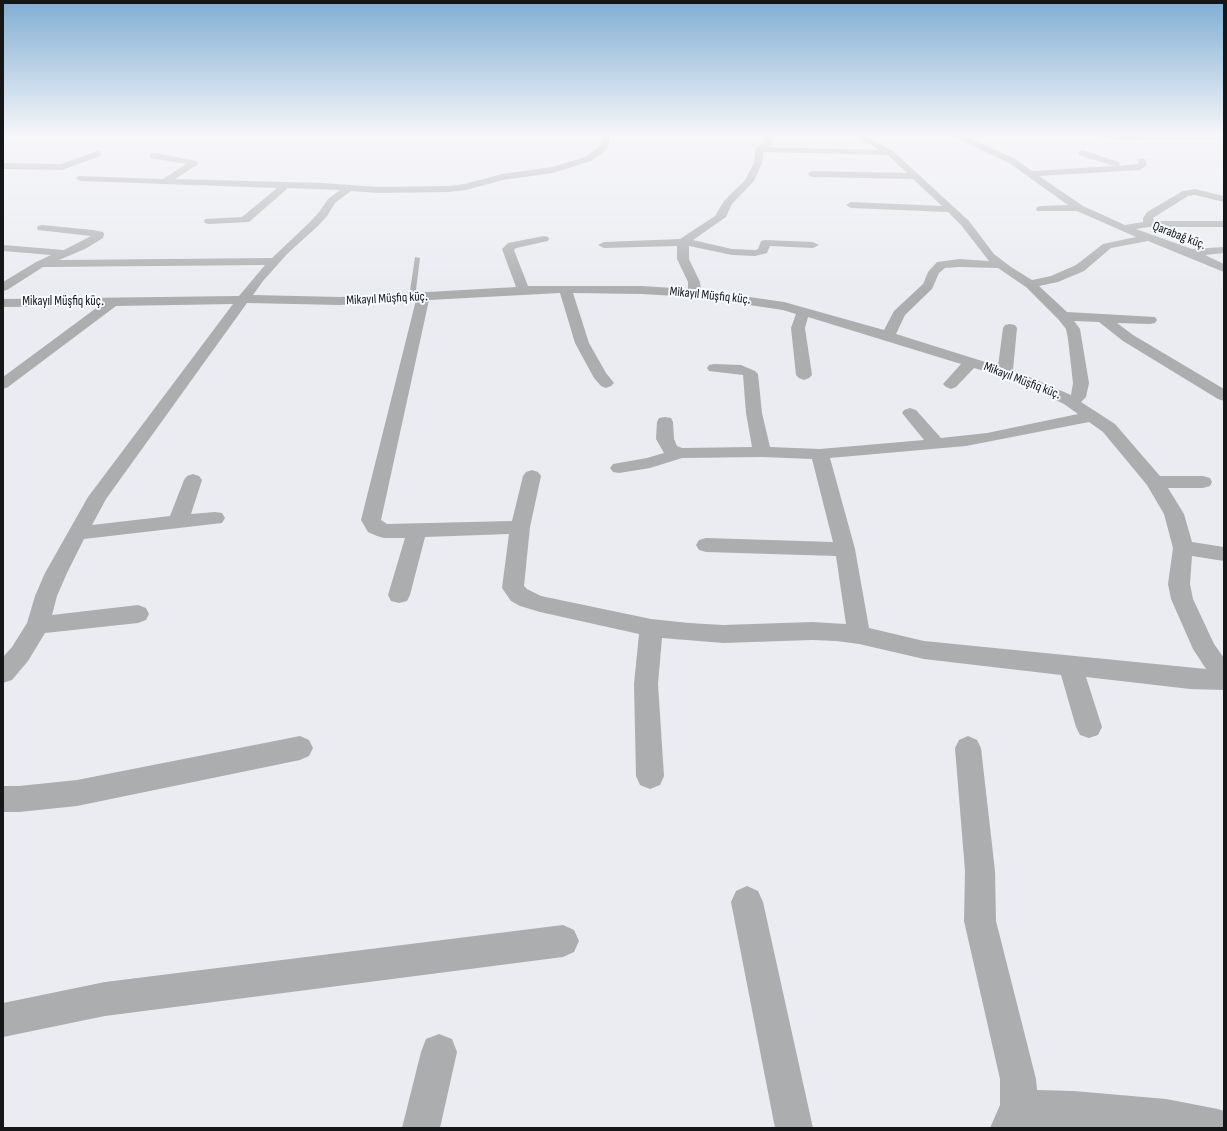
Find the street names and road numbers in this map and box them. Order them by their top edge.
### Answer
street label: Qarabağ küç. [1150,219,1208,253]
street label: Mikayıl Müşfiq küç. [669,284,751,308]
street label: Mikayıl Müşfiq küç. [346,289,428,309]
street label: Mikayıl Müşfiq küç. [22,294,104,310]
street label: Mikayıl Müşfiq küç. [981,359,1063,403]

